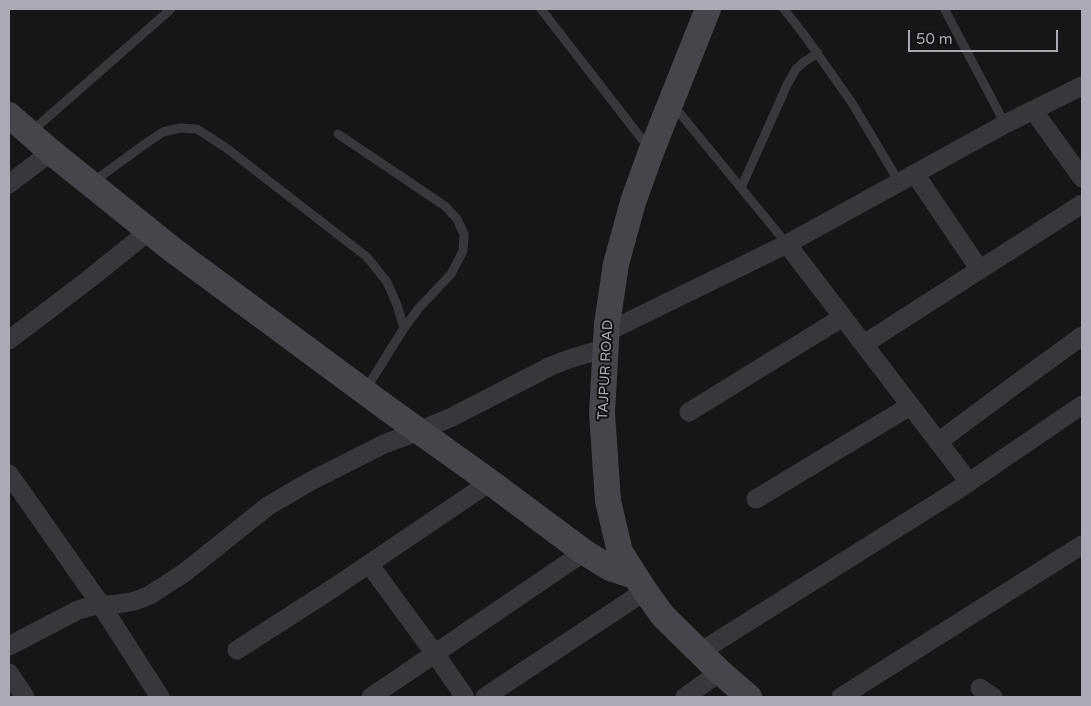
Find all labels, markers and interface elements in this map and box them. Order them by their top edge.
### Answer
scale bar [911,20,1061,52]
text: 50 m [916,30,953,48]
street label: TAJPUR ROAD [595,319,617,421]

